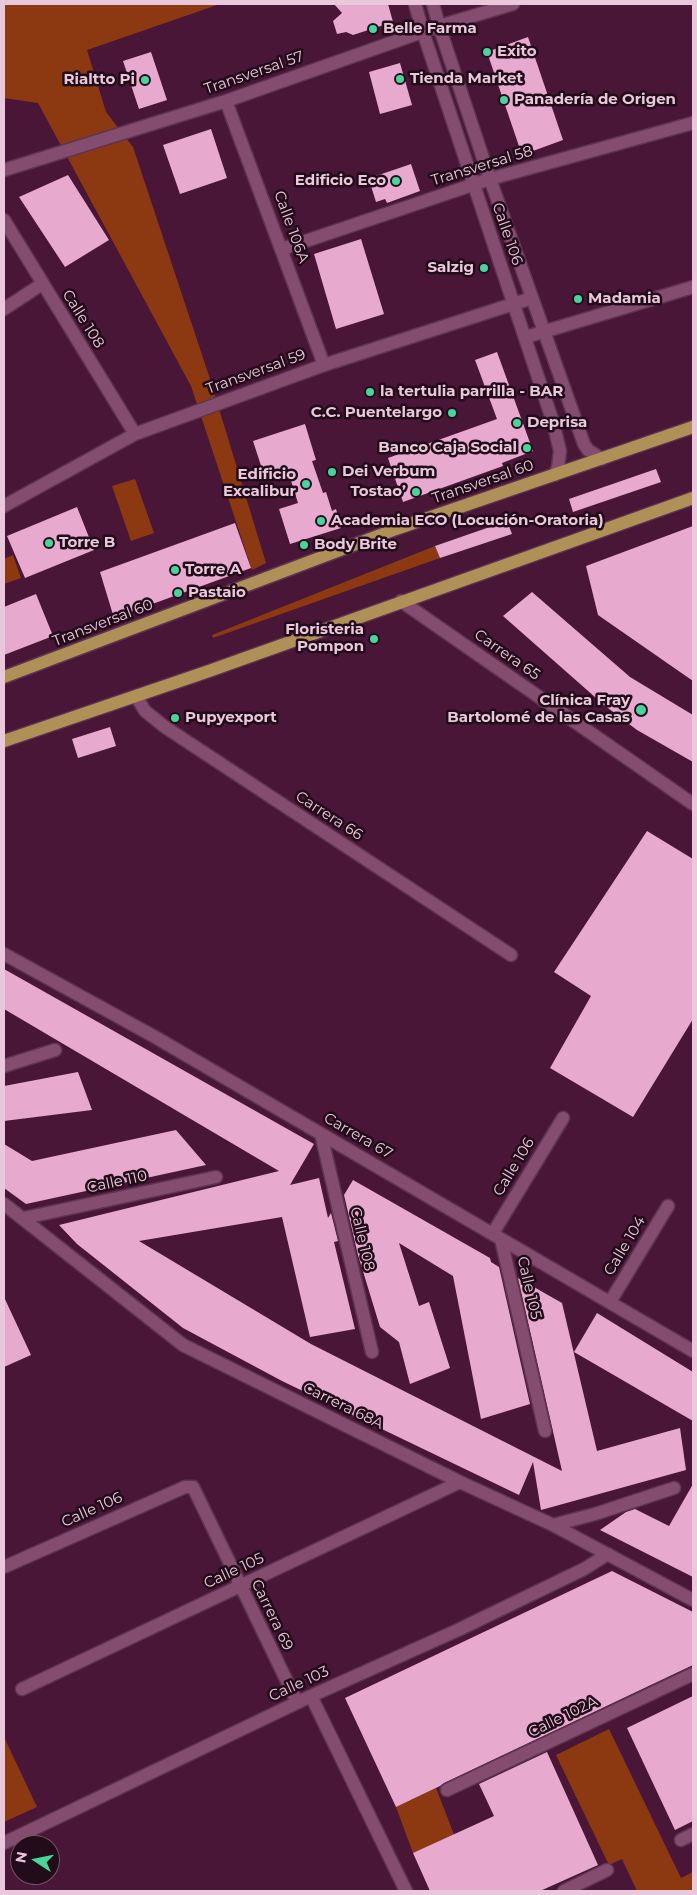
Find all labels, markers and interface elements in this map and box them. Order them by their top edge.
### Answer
place label: Belle Farma [383,20,477,38]
marker: Belle Farma [367,23,379,35]
place label: Exito [497,43,537,61]
marker: Exito [481,46,493,58]
street label: Transversal 57 [202,48,306,98]
place label: Tienda Market [410,70,523,88]
place label: Rialtto Pi [64,71,135,89]
marker: Tienda Market [394,73,406,85]
marker: Rialtto Pi [139,74,151,86]
place label: Panadería de Origen [514,91,676,109]
marker: Panadería de Origen [498,94,510,106]
street label: Transversal 58 [429,142,535,190]
place label: Edificio Eco [295,172,386,190]
marker: Edificio Eco [390,175,402,187]
street label: Calle 106A [270,188,312,266]
street label: Calle 106 [488,200,526,268]
place label: Salzig [428,259,474,277]
marker: Salzig [478,262,490,274]
street label: Calle 108 [58,287,108,351]
place label: Madamia [588,290,661,308]
marker: Madamia [572,293,584,305]
street label: Transversal 59 [204,346,308,398]
place label: la tertulia parrilla - BAR [380,383,563,401]
marker: la tertulia parrilla - BAR [364,386,376,398]
place label: C.C. Puentelargo [311,404,442,422]
marker: C.C. Puentelargo [446,407,458,419]
place label: Deprisa [527,414,587,432]
marker: Deprisa [511,417,523,429]
place label: Banco Caja Social [378,439,517,457]
marker: Banco Caja Social [521,442,533,454]
street label: Transversal 60 [430,456,536,508]
place label: Dei Verbum [342,463,435,481]
place label: Edificio Excalibur [223,466,296,501]
marker: Dei Verbum [326,466,338,478]
marker: Edificio Excalibur [300,478,312,490]
place label: Tostao’ [350,483,406,501]
marker: Tostao’ [410,486,422,498]
place label: Academia ECO (Locución-Oratoria) [331,512,604,530]
marker: Academia ECO (Locución-Oratoria) [315,515,327,527]
place label: Torre B [59,534,115,552]
place label: Body Brite [314,536,397,554]
marker: Torre B [43,537,55,549]
marker: Body Brite [298,539,310,551]
place label: Torre A [185,561,241,579]
marker: Torre A [169,564,181,576]
place label: Pastaio [188,584,246,602]
marker: Pastaio [172,587,184,599]
street label: Transversal 60 [50,596,156,650]
place label: Floristeria Pompon [285,621,364,656]
street label: Carrera 65 [471,626,543,684]
marker: Floristeria Pompon [368,633,380,645]
place label: Clínica Fray Bartolomé de las Casas [447,692,630,727]
marker: Clínica Fray Bartolomé de las Casas [634,703,648,717]
place label: Pupyexport [185,709,277,727]
marker: Pupyexport [169,712,181,724]
street label: Carrera 66 [292,788,366,844]
street label: Carrera 67 [321,1109,395,1163]
street label: Calle 106 [490,1135,538,1199]
street label: Calle 110 [85,1167,149,1197]
street label: Calle 108 [346,1205,378,1273]
street label: Calle 104 [600,1213,650,1279]
street label: Calle 105 [513,1255,545,1321]
street label: Carrera 68A [300,1379,386,1433]
street label: Calle 106 [59,1489,125,1531]
street label: Calle 105 [201,1549,267,1593]
street label: Carrera 69 [247,1577,297,1653]
street label: Calle 103 [266,1662,332,1706]
street label: Calle 102A [525,1692,601,1742]
north arrow [10,1835,60,1885]
text: N [11,1850,31,1865]

